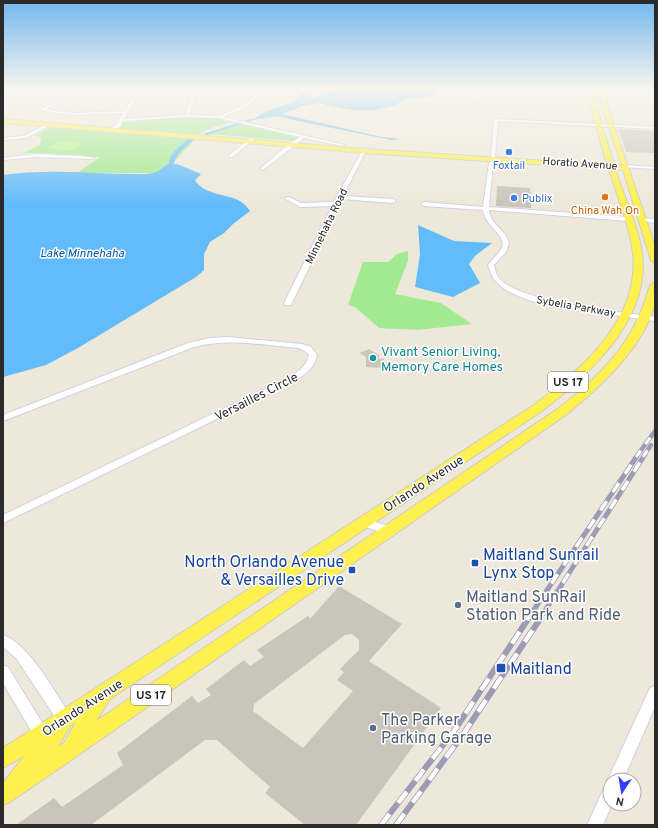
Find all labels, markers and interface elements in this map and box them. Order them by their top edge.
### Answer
marker: Foxtail [504,147,514,157]
street label: Horatio Avenue [542,154,618,174]
place label: Foxtail [493,159,525,173]
street label: Minnehaha Road [303,186,351,267]
place label: Publix [522,192,553,206]
marker: China Wah On [600,192,610,202]
marker: Publix [509,193,519,203]
place label: China Wah On [571,204,639,218]
water label: Lake Minnehaha [40,246,125,262]
street label: Sybelia Parkway [535,293,617,321]
place label: Vivant Senior Living, Memory Care Homes [381,345,503,376]
marker: Vivant Senior Living, Memory Care Homes [368,353,378,363]
street label: Versailles Circle [212,370,301,426]
road number: US 17 [548,372,588,392]
street label: Orlando Avenue [381,453,467,517]
place label: Maitland Sunrail Lynx Stop [483,546,599,584]
place label: North Orlando Avenue & Versailles Drive [184,553,344,591]
marker: Maitland Sunrail Lynx Stop [470,558,480,568]
marker: North Orlando Avenue & Versailles Drive [347,565,357,575]
place label: Maitland SunRail Station Park and Ride [466,588,621,626]
marker: Maitland SunRail Station Park and Ride [453,600,463,610]
place label: Maitland [510,660,572,680]
marker: Maitland [495,662,507,674]
street label: Orlando Avenue [40,677,126,741]
road number: US 17 [131,685,171,705]
place label: The Parker Parking Garage [381,711,492,749]
marker: The Parker Parking Garage [368,723,378,733]
north arrow [602,772,642,812]
text: N [615,793,625,808]

